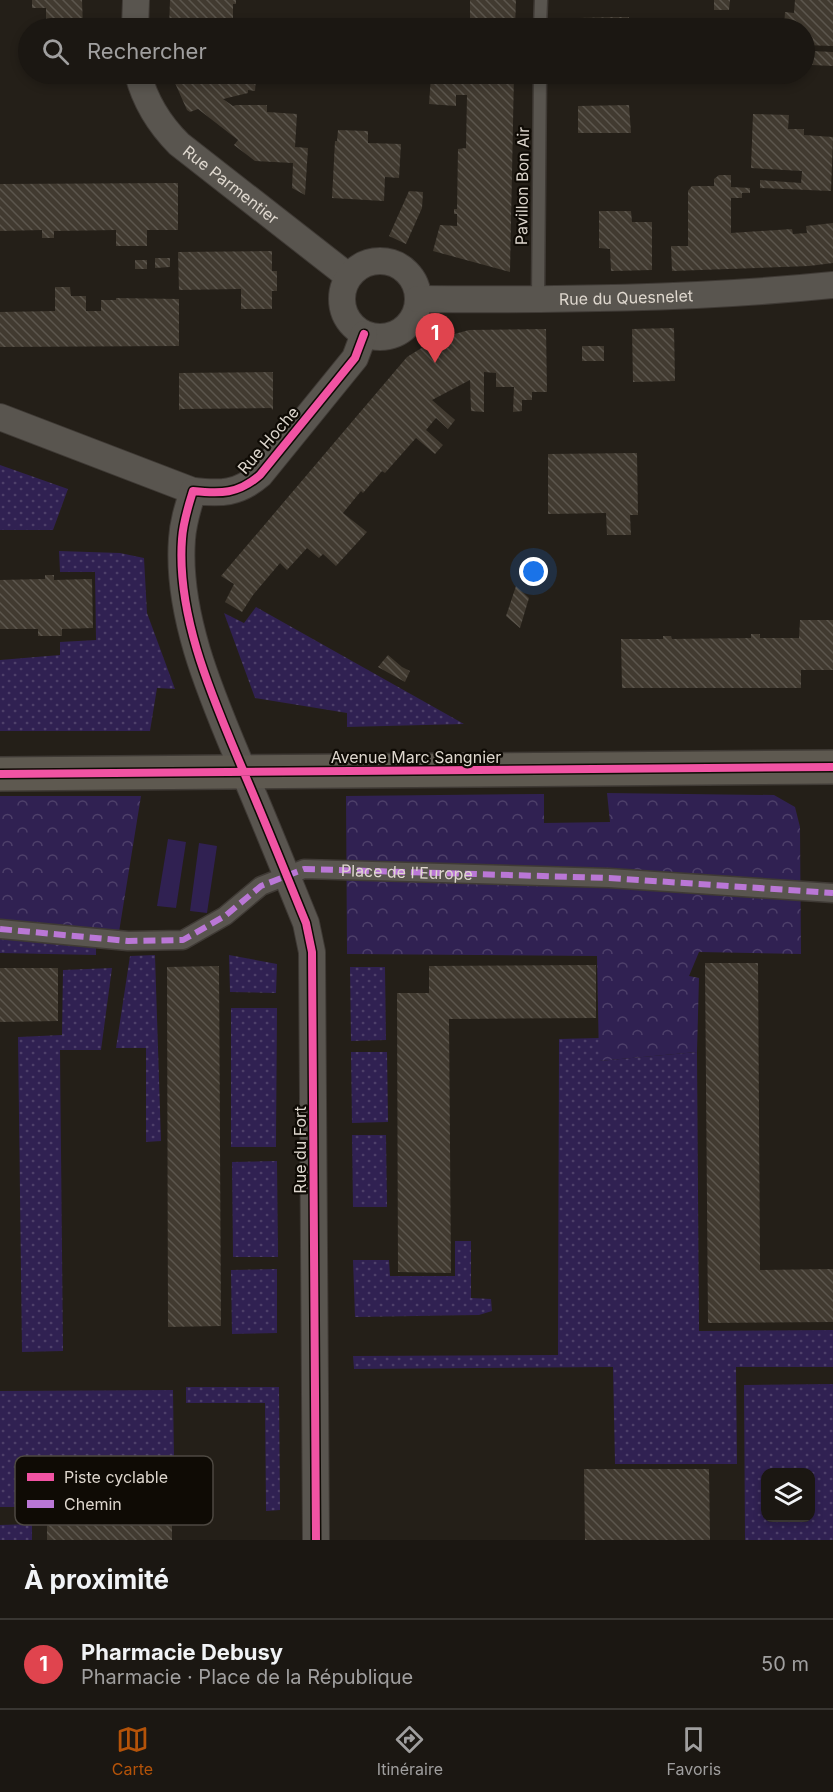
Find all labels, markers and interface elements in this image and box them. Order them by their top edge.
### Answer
search box [18,18,815,84]
icon: search [39,35,72,68]
text: Rechercher [87,38,207,64]
street label: Pavillon Bon Air [511,127,533,245]
street label: Rue Parmentier [179,141,283,228]
street label: Rue du Quesnelet [559,285,693,309]
pin: 1 [416,314,454,363]
street label: Rue Hoche [233,402,303,478]
your location [519,557,548,586]
street label: Avenue Marc Sangnier [331,747,501,767]
street label: Place de l'Europe [341,860,473,884]
street label: Rue du Fort [290,1106,310,1194]
legend [15,1456,213,1525]
text: Piste cyclable [64,1467,168,1487]
map controls [761,1468,815,1522]
button: layers [761,1468,815,1522]
text: Chemin [64,1494,122,1514]
text: À proximité [24,1564,169,1595]
text: Pharmacie Debusy [81,1639,283,1665]
text: 1 [39,1652,48,1676]
text: 50 m [761,1652,809,1676]
text: Pharmacie · Place de la République [81,1665,413,1689]
tab: Carte [112,1723,153,1779]
tab: Itinéraire [377,1723,443,1779]
tab: Favoris [667,1723,721,1779]

